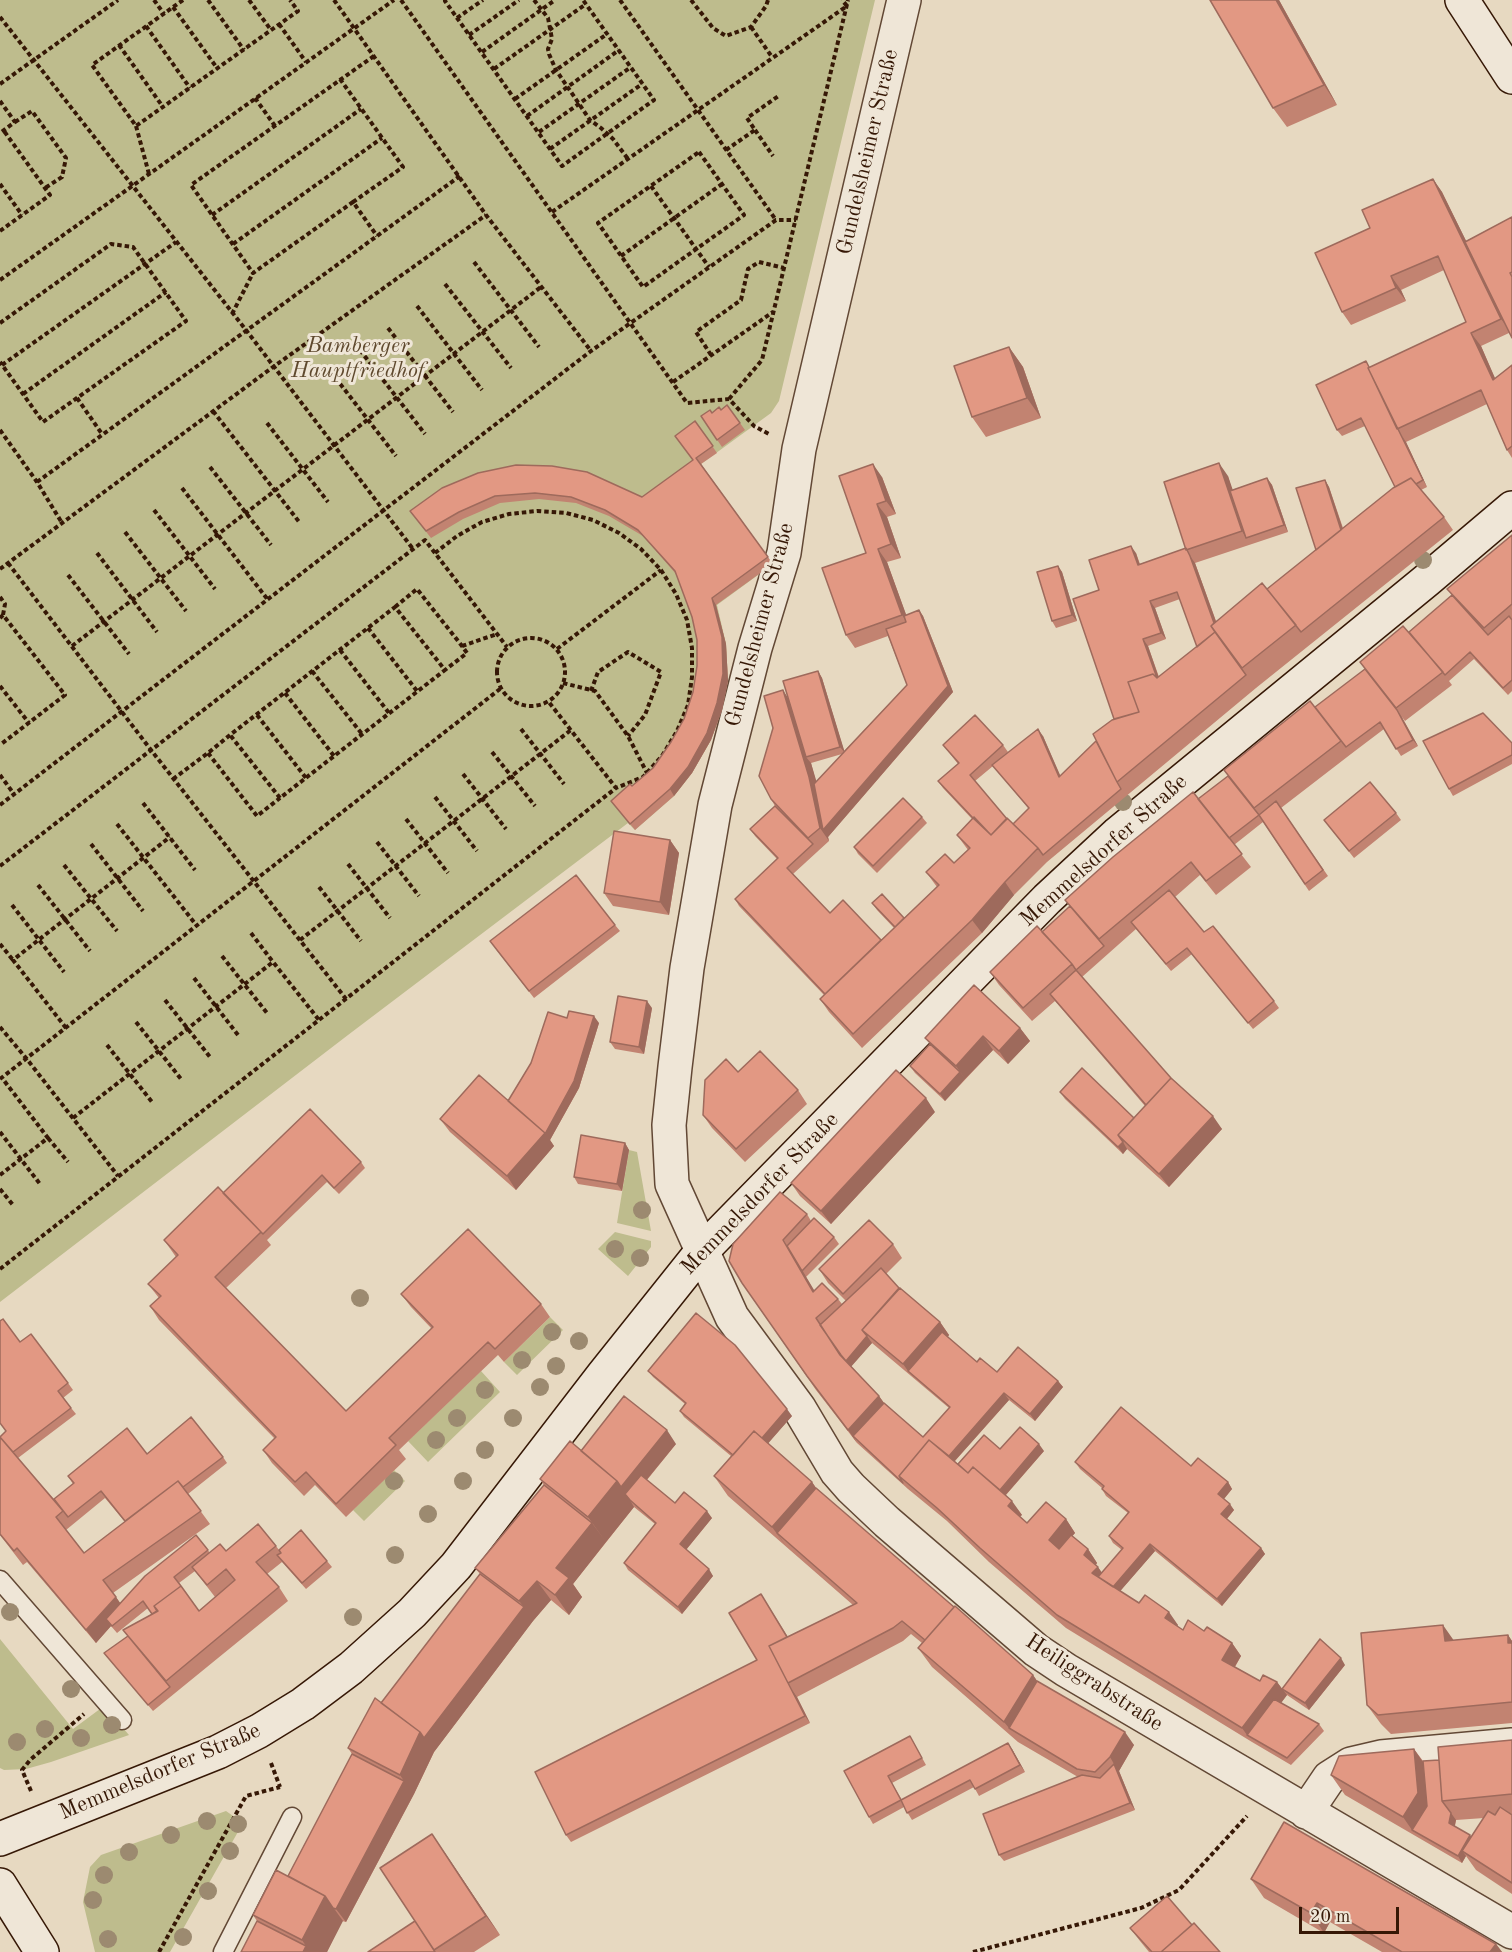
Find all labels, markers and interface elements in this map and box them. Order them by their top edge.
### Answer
street label: Gundelsheimer Straße [831,47,905,257]
park label: Bamberger Hauptfriedhof [291,333,425,384]
street label: Gundelsheimer Straße [720,520,800,730]
street label: Memmelsdorfer Straße [1015,769,1193,933]
street label: Memmelsdorfer Straße [675,1107,845,1281]
street label: Heiliggrabstraße [1020,1629,1168,1737]
street label: Memmelsdorfer Straße [55,1718,265,1826]
scale bar [1302,1895,1402,1933]
text: 20 m [1310,1908,1350,1926]

